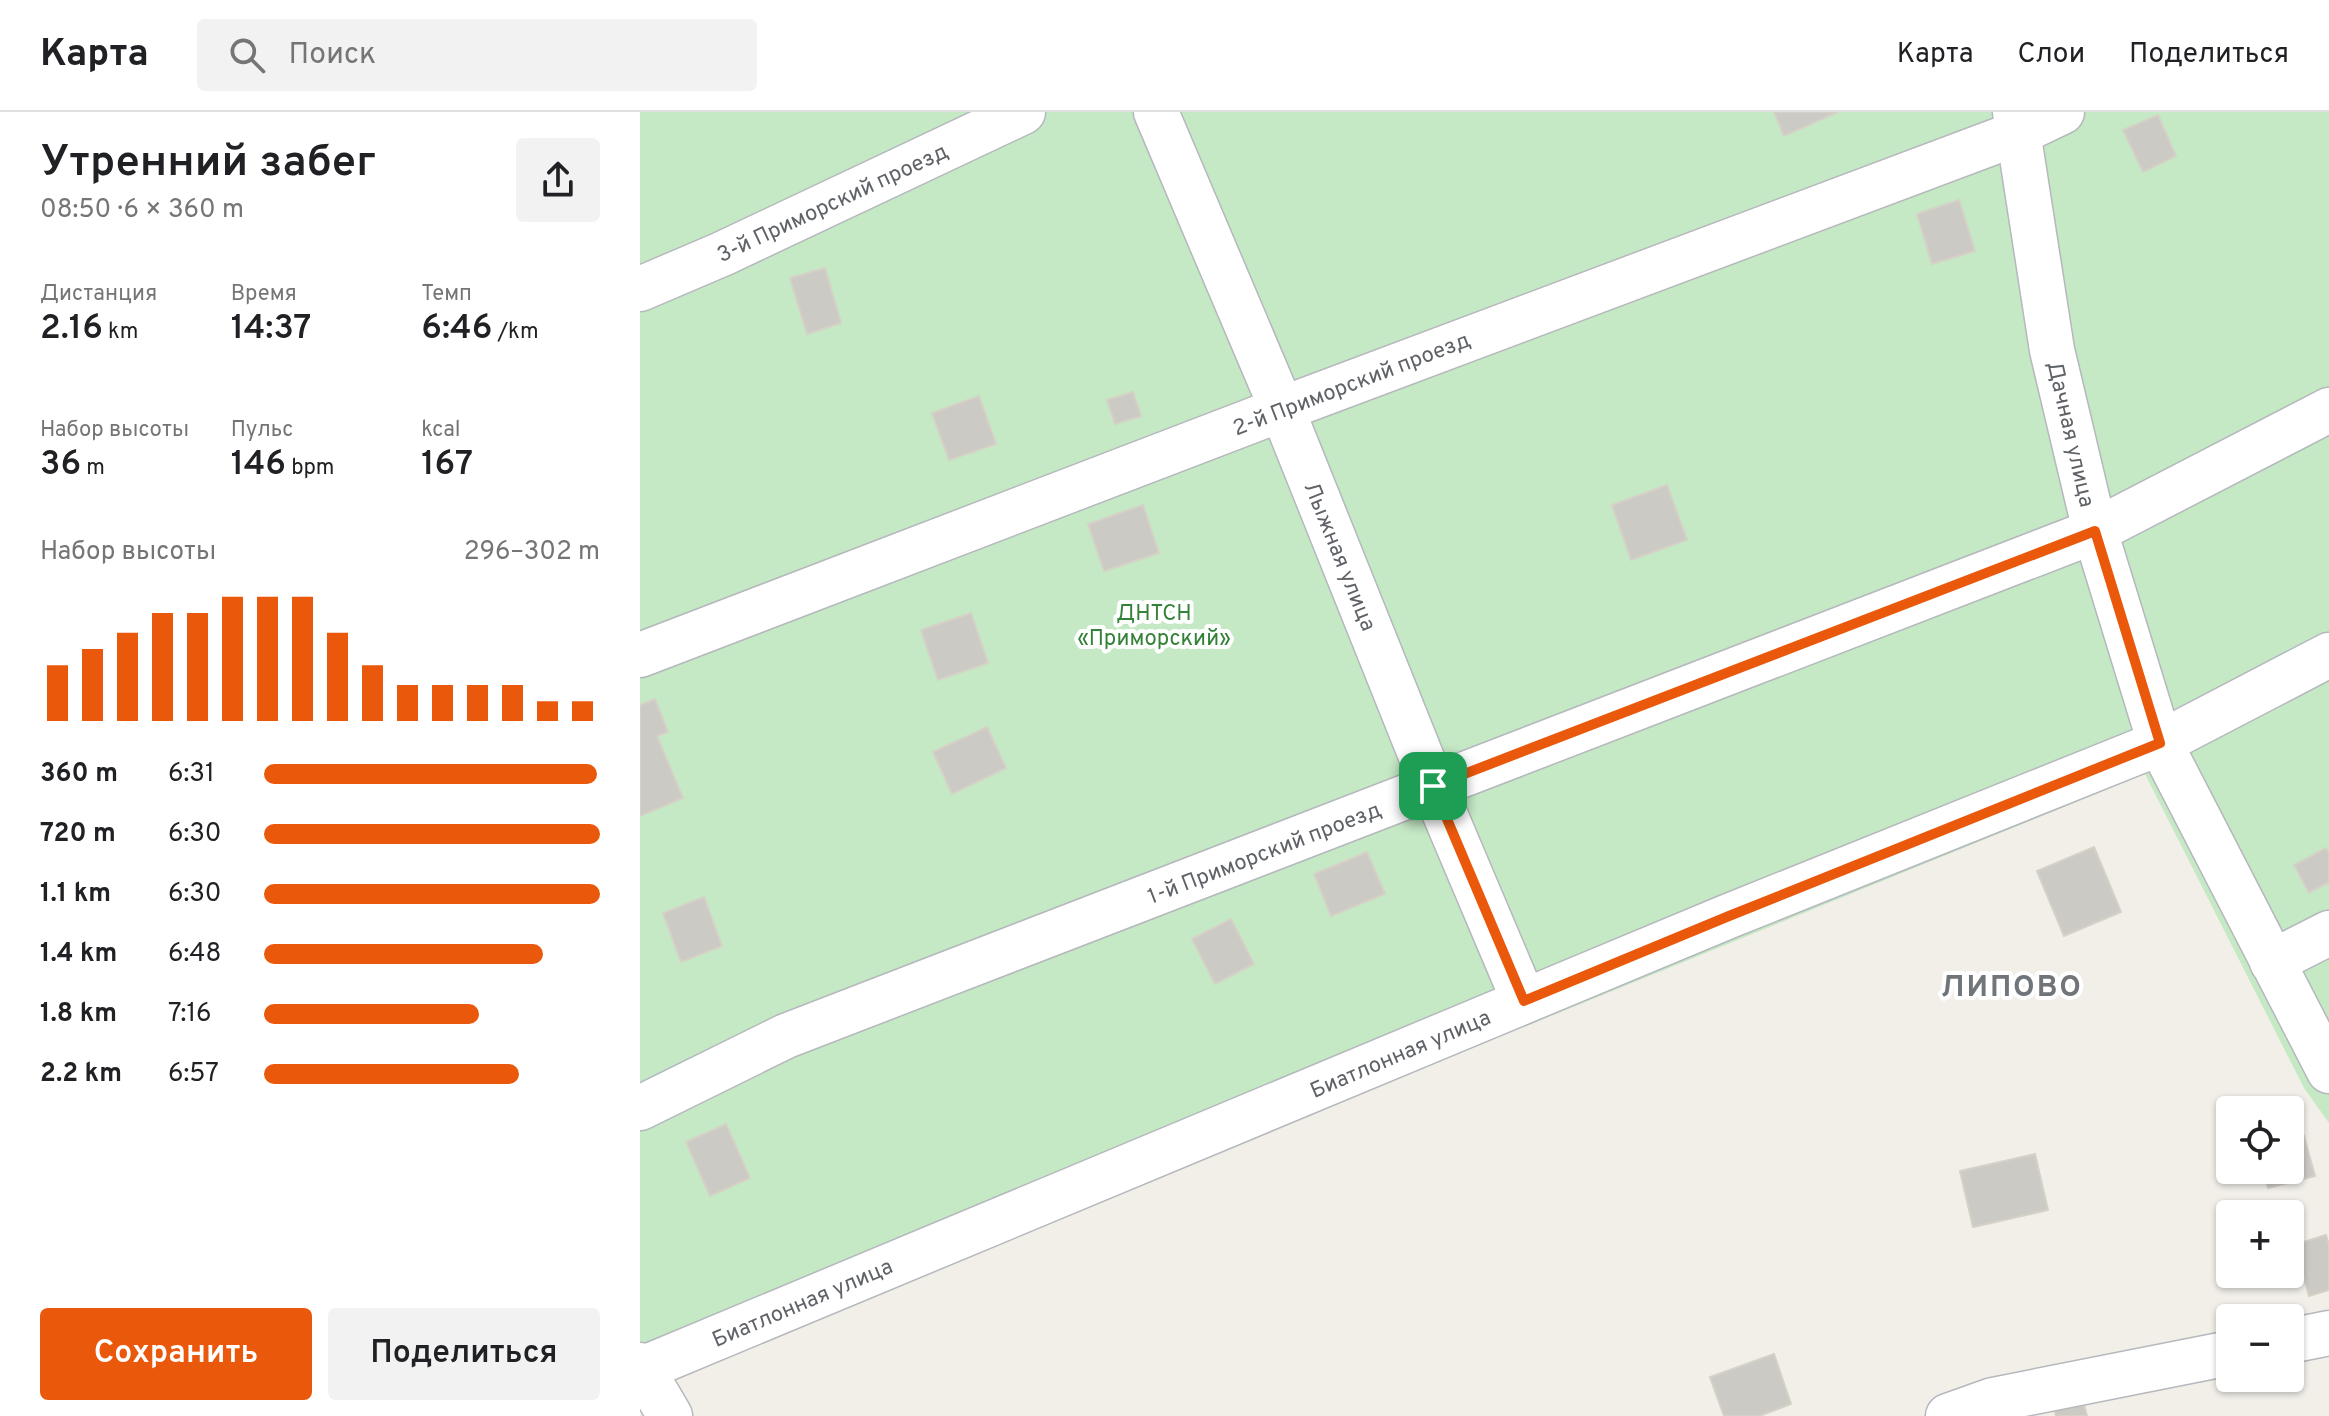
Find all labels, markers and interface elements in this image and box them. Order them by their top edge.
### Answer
search box [197,19,757,91]
text: Карта [40,31,149,80]
icon: search [225,33,269,77]
text: Поиск [289,37,376,74]
text: Карта [1897,37,1973,73]
text: Слои [2017,37,2085,73]
text: Поделиться [2129,37,2289,73]
text: Утренний забег [40,136,376,192]
button: share [516,138,600,222]
street label: 3-й Приморский проезд [713,139,953,270]
text: 08:50 · 6 × 360 m [40,194,244,227]
text: Дистанция [40,281,157,308]
text: Время [231,281,297,308]
text: Темп [421,281,472,308]
text: 2.16 [40,308,103,351]
text: 14:37 [231,308,311,351]
text: 6:46 [421,308,492,351]
text: km [103,319,138,346]
text: /km [492,319,539,346]
street label: 2-й Приморский проезд [1229,328,1474,443]
street label: Дачная улица [2040,359,2099,510]
text: Набор высоты [40,417,189,444]
text: Пульс [231,417,293,444]
text: kcal [421,417,460,444]
text: 36 [40,444,81,487]
text: 146 [231,444,286,487]
text: 167 [421,444,473,487]
text: m [81,455,105,482]
text: bpm [286,455,334,482]
street label: Лыжная улица [1296,478,1381,636]
text: Набор высоты [40,536,216,569]
text: 296–302 m [464,536,600,569]
park label: ДНТСН «Приморский» [1077,601,1231,653]
pin [1399,752,1467,820]
text: 360 m [40,758,118,791]
text: 6:31 [168,758,215,791]
icon: arrive [1411,764,1455,808]
street label: 1-й Приморский проезд [1144,797,1385,911]
text: 720 m [40,818,116,851]
text: 6:30 [168,818,221,851]
text: 1.1 km [40,878,111,911]
text: 6:30 [168,878,221,911]
text: 1.4 km [40,938,117,971]
text: 6:48 [168,938,221,971]
district label: ЛИПОВО [1941,970,2083,1007]
text: 1.8 km [40,998,117,1031]
text: 7:16 [168,998,212,1031]
street label: Биатлонная улица [1307,1005,1495,1106]
text: 2.2 km [40,1058,122,1091]
text: 6:57 [168,1058,219,1091]
map controls [2216,1096,2304,1392]
button: locate [2216,1096,2304,1184]
button: + [2216,1200,2304,1288]
street label: Биатлонная улица [709,1254,897,1355]
button: − [2216,1304,2304,1392]
button: Сохранить [40,1308,312,1400]
button: Поделиться [328,1308,600,1400]

